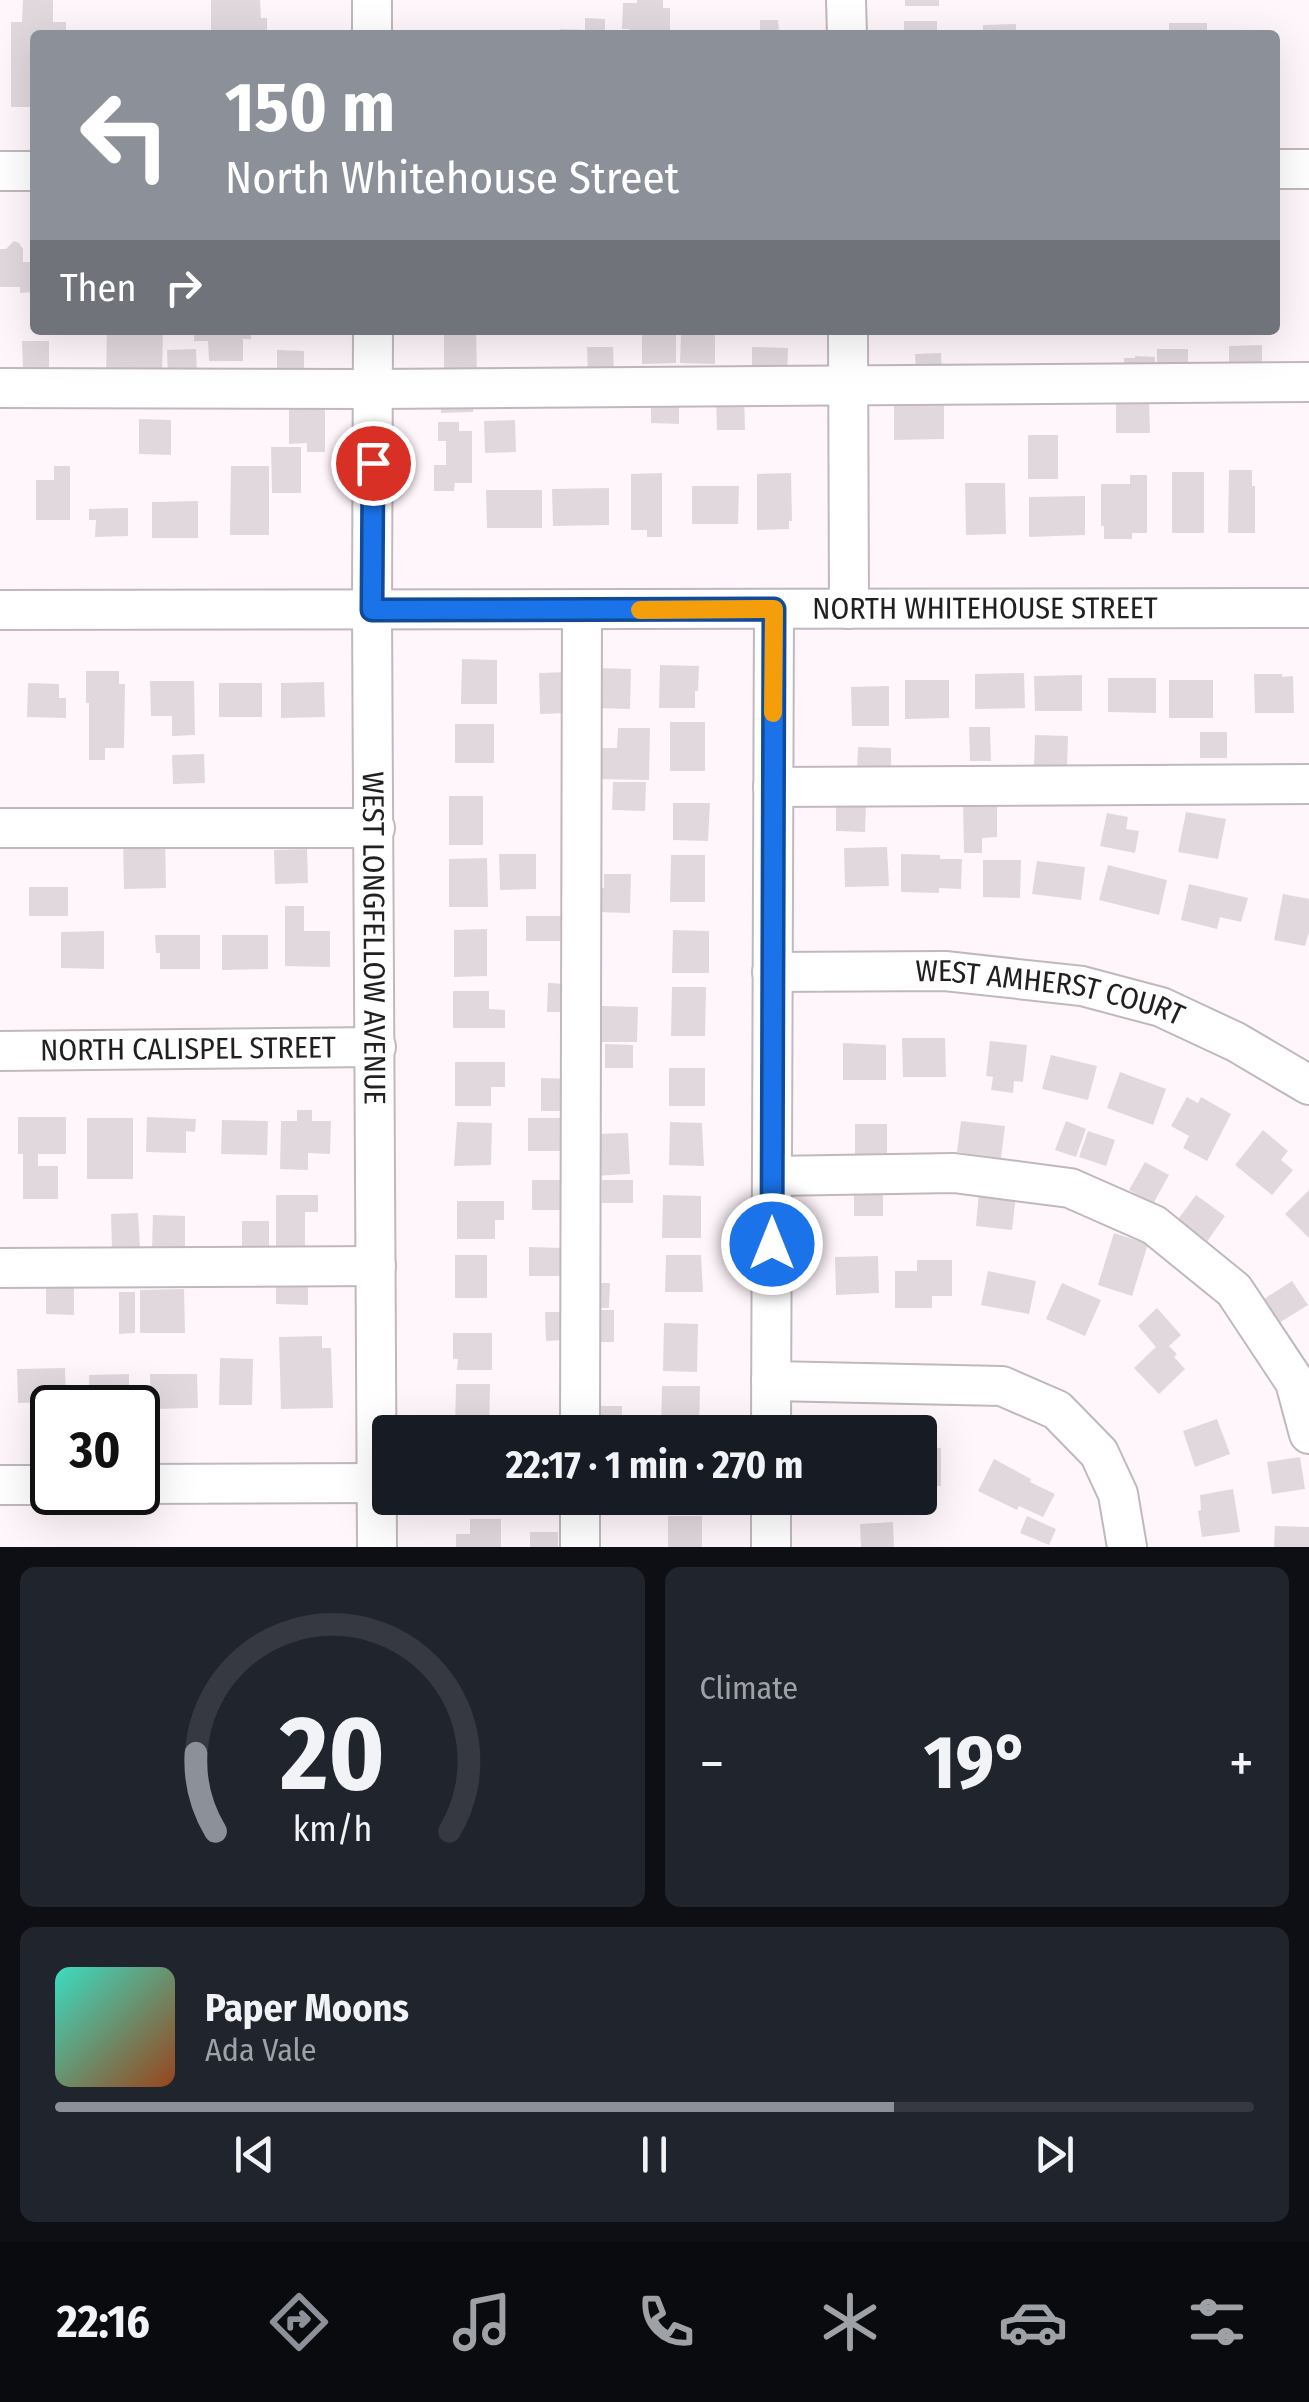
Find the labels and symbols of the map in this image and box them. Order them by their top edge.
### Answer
pin [331,421,416,506]
street label: NORTH WHITEHOUSE STREET [812,590,1158,627]
street label: WEST LONGFELLOW AVENUE [355,771,393,1105]
street label: WEST AMHERST COURT [915,953,1190,1033]
street label: NORTH CALISPEL STREET [40,1029,336,1069]
position arrow [720,1192,824,1296]
speed limit sign: 30 [30,1385,160,1515]

